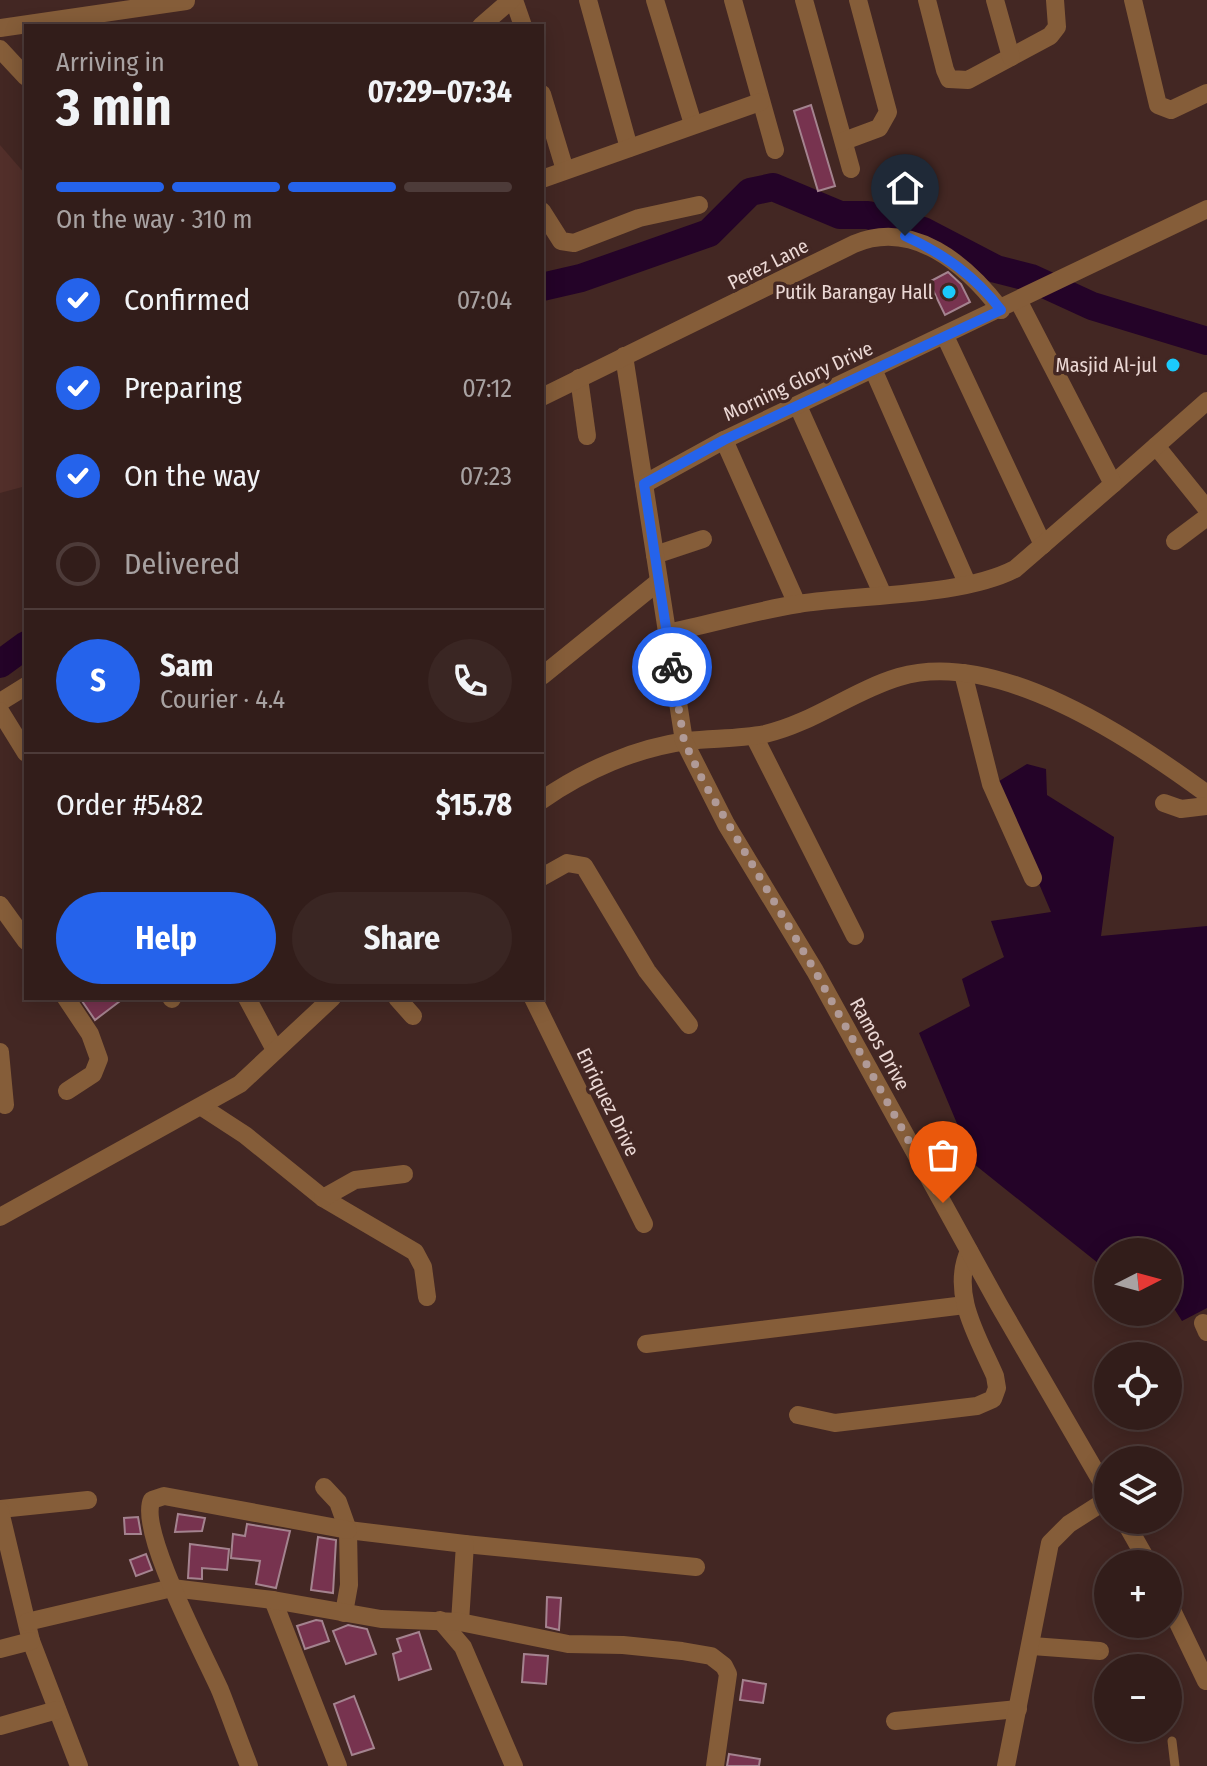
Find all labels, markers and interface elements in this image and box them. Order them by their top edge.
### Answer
text: Arriving in [56,47,165,78]
text: 07:29–07:34 [367,74,512,110]
text: 3 min [56,76,172,139]
pin [871,154,939,236]
icon: home [883,166,927,210]
text: On the way · 310 m [56,204,253,235]
street label: Perez Lane [724,233,812,295]
icon: check [56,278,100,322]
place label: Putik Barangay Hall [775,280,933,304]
text: Confirmed [124,282,250,318]
marker: Putik Barangay Hall [940,283,958,301]
text: 07:04 [457,285,512,316]
street label: Morning Glory Drive [719,336,877,426]
place label: Masjid Al-jul [1056,353,1157,377]
marker: Masjid Al-jul [1164,356,1182,374]
icon: check [56,366,100,410]
text: Preparing [124,370,242,406]
text: 07:12 [462,373,512,404]
icon: check [56,454,100,498]
text: On the way [124,458,260,494]
text: 07:23 [460,461,512,492]
text: Delivered [124,546,240,582]
courier [632,627,712,707]
button: phone [428,639,512,723]
icon: bike [650,645,694,689]
text: Sam [160,648,213,684]
text: S [90,663,106,699]
text: Courier · 4.4 [160,684,285,715]
text: Order #5482 [56,787,203,823]
text: $15.78 [436,787,512,823]
button: Help [56,892,276,984]
button: Share [292,892,512,984]
street label: Ramos Drive [845,994,915,1094]
street label: Enriquez Drive [571,1044,645,1160]
pin [909,1121,977,1203]
icon: bag [921,1133,965,1177]
north arrow [1094,1238,1182,1326]
map controls [1094,1238,1182,1742]
button: locate [1094,1342,1182,1430]
button: layers [1094,1446,1182,1534]
button: + [1094,1550,1182,1638]
button: − [1094,1654,1182,1742]

